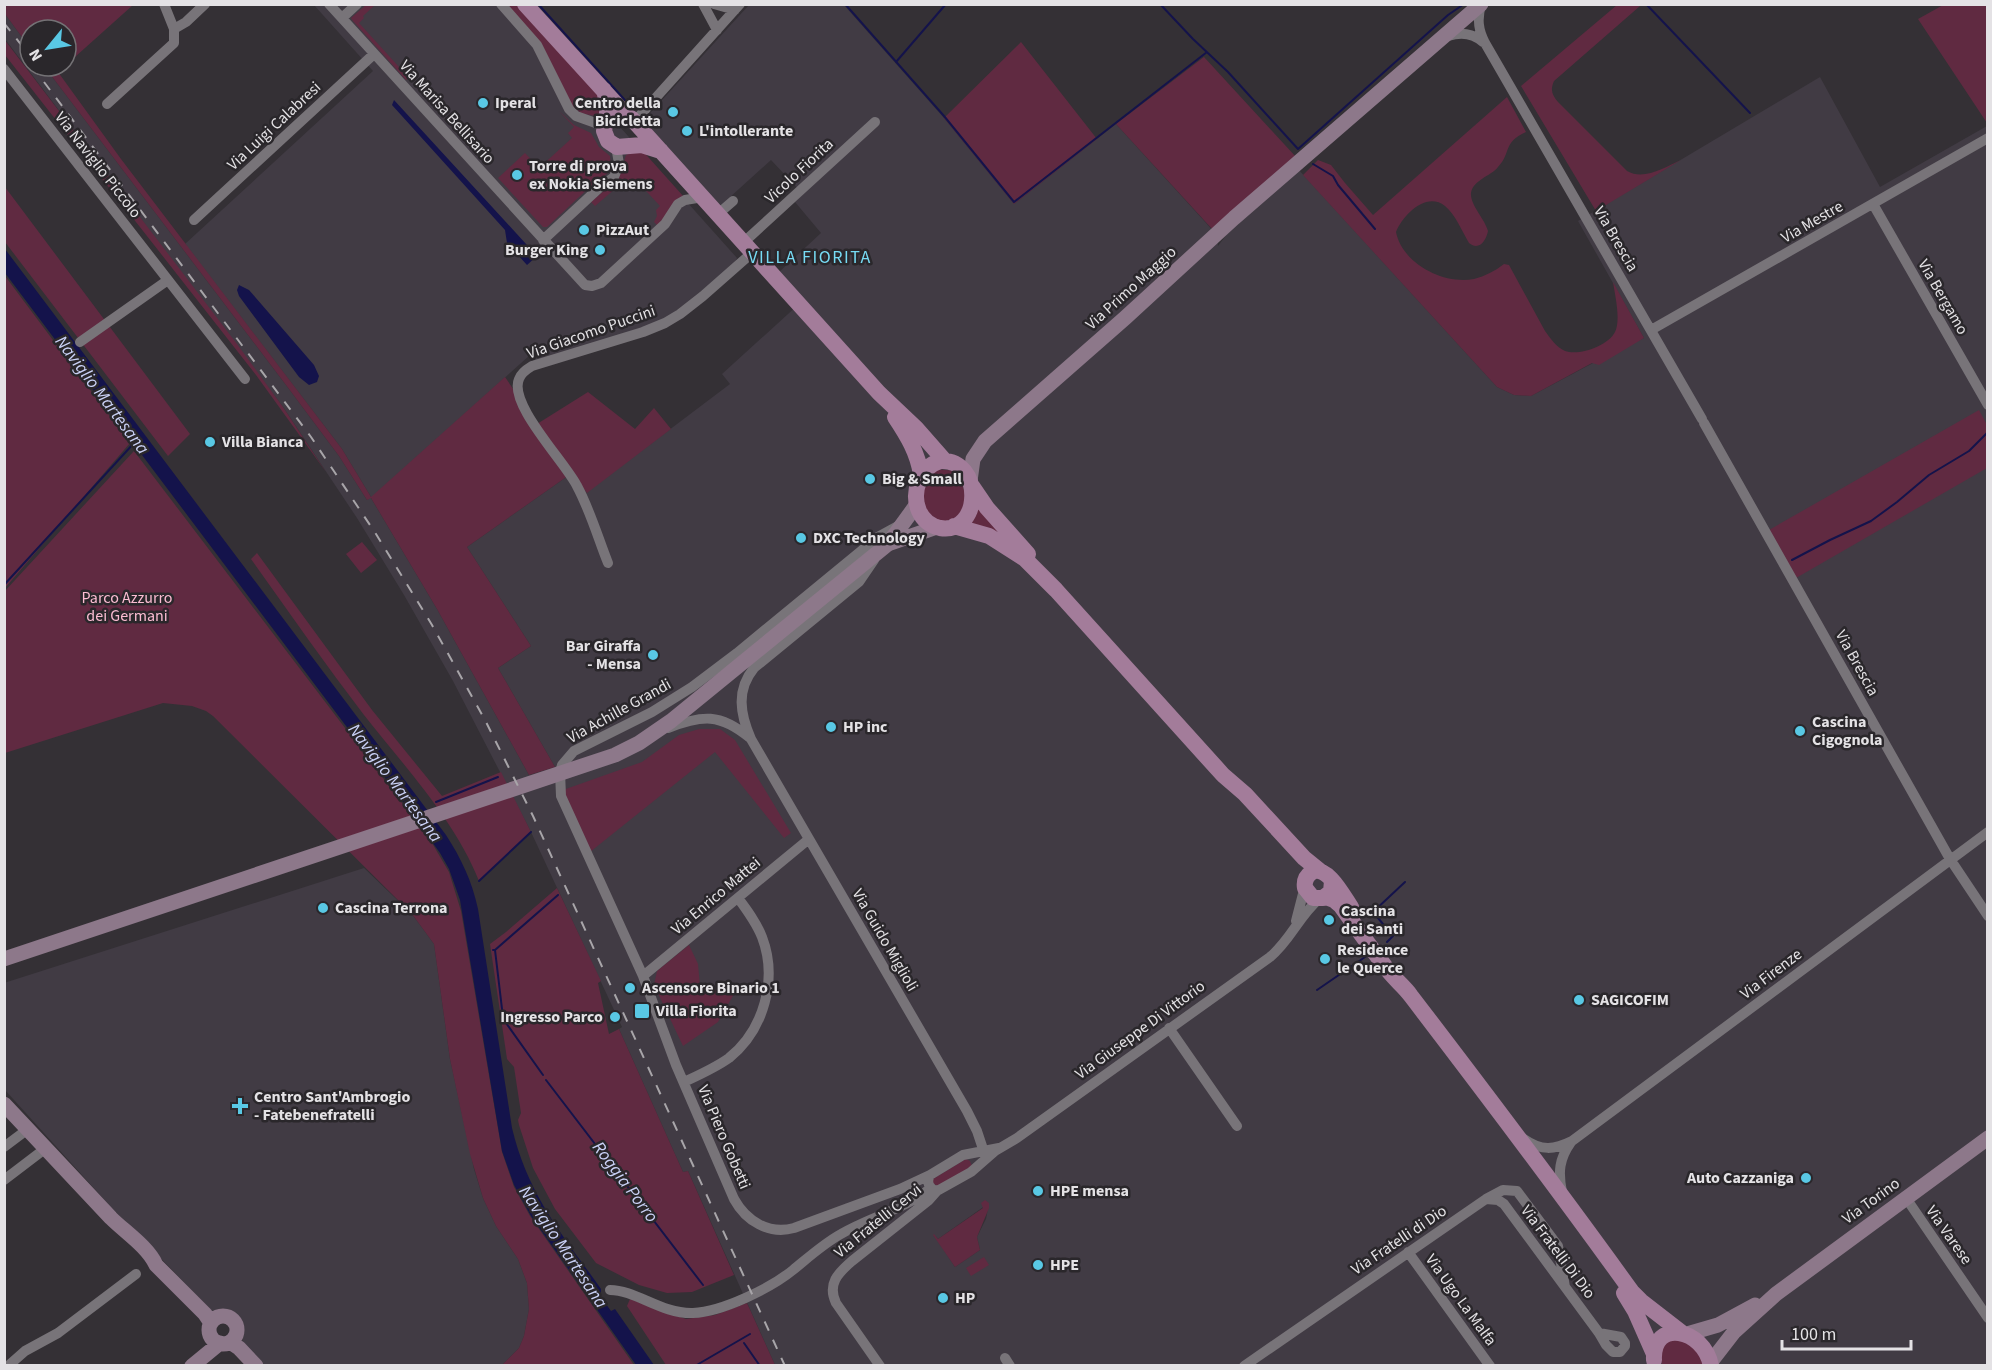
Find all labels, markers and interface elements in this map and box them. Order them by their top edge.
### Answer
north arrow [18,18,78,78]
text: N [24,45,48,65]
street label: Via Marisa Bellisario [394,55,500,169]
street label: Via Luigi Calabresi [222,77,326,175]
place label: Iperal [495,92,537,114]
place label: Centro della Bicicletta [575,92,661,132]
marker: Iperal [476,96,490,110]
marker: Centro della Bicicletta [666,105,680,119]
street label: Via Naviglio Piccolo [49,107,147,223]
place label: L'intollerante [699,120,793,142]
marker: L'intollerante [680,124,694,138]
street label: Vicolo Fiorita [760,133,838,209]
place label: Torre di prova ex Nokia Siemens [529,155,653,195]
marker: Torre di prova ex Nokia Siemens [510,168,524,182]
street label: Via Mestre [1777,195,1847,249]
street label: Via Brescia [1588,202,1644,276]
place label: PizzAut [596,219,649,241]
marker: PizzAut [577,223,591,237]
place label: Burger King [505,239,588,261]
street label: Via Primo Maggio [1081,241,1181,335]
marker: Burger King [593,243,607,257]
district label: VILLA FIORITA [748,245,872,270]
street label: Via Bergamo [1912,255,1974,339]
street label: Via Giacomo Puccini [524,300,658,364]
water label: Naviglio Martesana [49,330,155,460]
place label: Villa Bianca [221,431,304,453]
marker: Villa Bianca [203,435,217,449]
place label: Big & Small [882,468,962,490]
marker: Big & Small [863,472,877,486]
place label: DXC Technology [813,527,926,549]
marker: DXC Technology [794,531,808,545]
park label: Parco Azzurro dei Germani [81,587,173,627]
street label: Via Brescia [1830,626,1884,700]
place label: Bar Giraffa - Mensa [566,635,641,675]
marker: Bar Giraffa - Mensa [646,648,660,662]
street label: Via Achille Grandi [563,673,675,749]
place label: Cascina Cigognola [1812,711,1882,751]
place label: HP inc [843,716,888,738]
water label: Naviglio Martesana [342,718,448,848]
marker: HP inc [824,720,838,734]
marker: Cascina Cigognola [1793,724,1807,738]
street label: Via Enrico Mattei [667,852,765,940]
street label: Via Guido Miglioli [847,885,923,995]
place label: Cascina Terrona [335,897,448,919]
place label: Cascina dei Santi [1341,900,1403,940]
marker: Cascina Terrona [316,901,330,915]
marker: Cascina dei Santi [1322,913,1336,927]
place label: Residence le Querce [1337,939,1408,979]
street label: Via Firenze [1736,944,1806,1004]
marker: Residence le Querce [1318,952,1332,966]
street label: Via Giuseppe Di Vittorio [1071,975,1209,1085]
place label: Ascensore Binario 1 [641,977,780,999]
marker: Ascensore Binario 1 [623,981,637,995]
place label: SAGICOFIM [1591,989,1669,1011]
marker: SAGICOFIM [1572,993,1586,1007]
place label: Villa Fiorita [655,1000,737,1022]
marker: Villa Fiorita [633,1002,651,1020]
place label: Ingresso Parco [500,1006,603,1028]
marker: Ingresso Parco [608,1010,622,1024]
street label: Via Piero Gobetti [692,1082,756,1192]
place label: Centro Sant'Ambrogio - Fatebenefratelli [254,1086,411,1126]
marker: Centro Sant'Ambrogio - Fatebenefratelli [231,1097,249,1115]
water label: Roggia Porro [586,1136,664,1228]
place label: Auto Cazzaniga [1686,1167,1794,1189]
marker: Auto Cazzaniga [1799,1171,1813,1185]
street label: Via Torino [1838,1173,1904,1229]
street label: Via Fratelli Cervi [830,1179,926,1263]
place label: HPE mensa [1050,1180,1129,1202]
water label: Naviglio Martesana [513,1181,614,1314]
marker: HPE mensa [1031,1184,1045,1198]
street label: Via Fratelli di Dio [1347,1200,1451,1280]
street label: Via Fratelli Di Dio [1516,1201,1600,1303]
street label: Via Varese [1921,1201,1977,1269]
street label: Via Ugo La Malfa [1420,1250,1502,1350]
place label: HPE [1050,1254,1079,1276]
marker: HPE [1031,1258,1045,1272]
place label: HP [955,1287,975,1309]
marker: HP [936,1291,950,1305]
scale bar [1782,1313,1911,1351]
text: 100 m [1791,1322,1836,1347]

